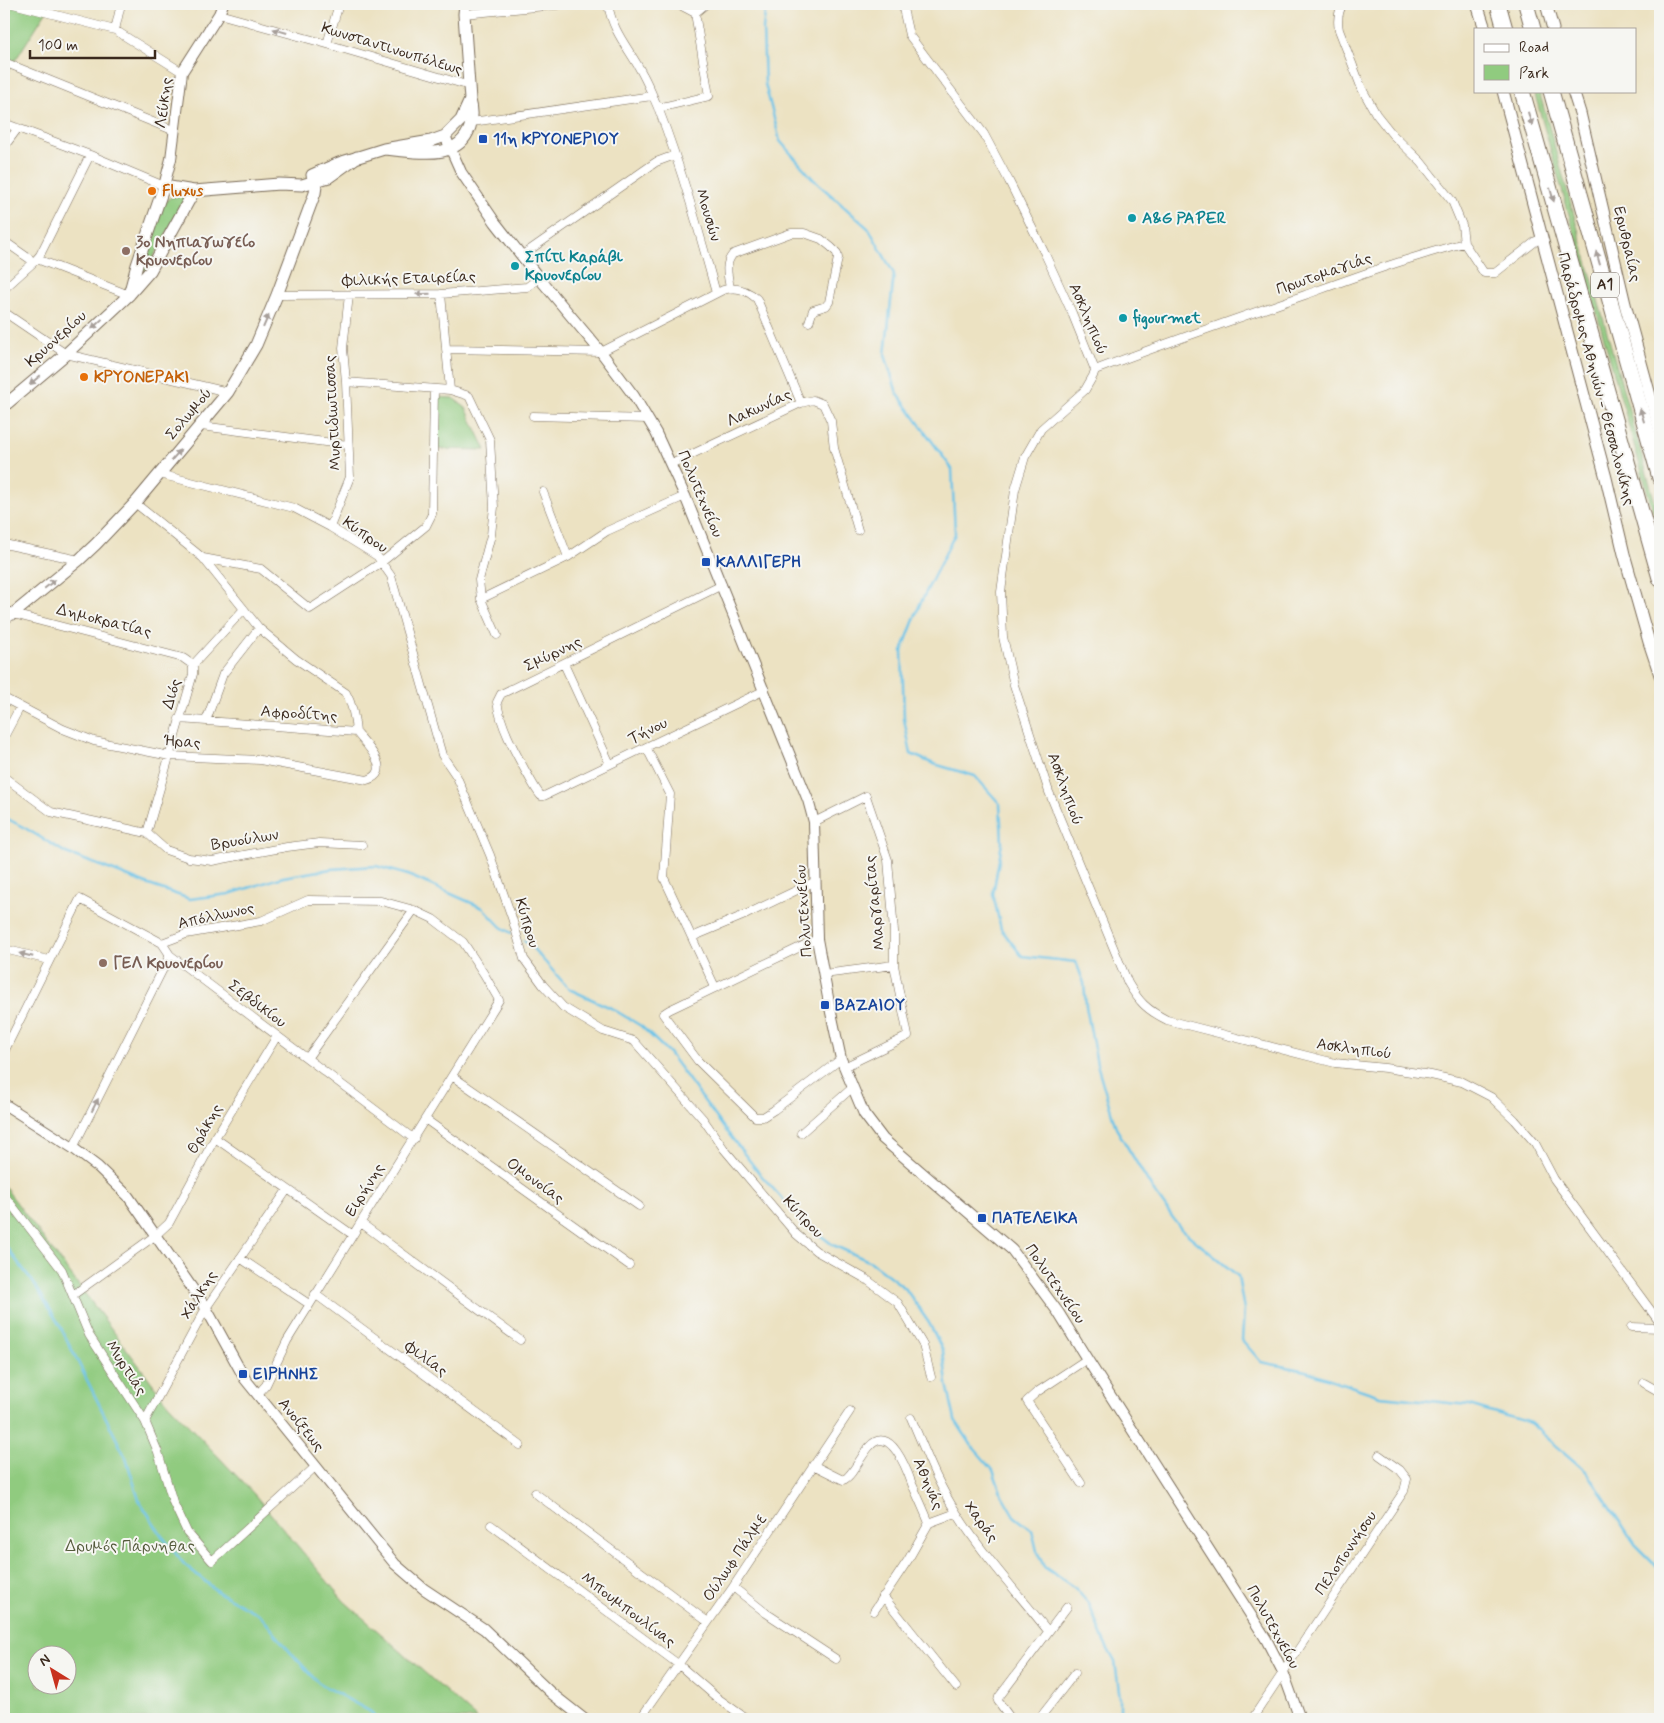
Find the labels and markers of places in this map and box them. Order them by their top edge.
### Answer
place label: 11η ΚΡΥΟΝΕΡΙΟΥ [493,129,619,150]
marker: 11η ΚΡΥΟΝΕΡΙΟΥ [477,133,489,145]
place label: Fluxus [162,181,204,202]
marker: Fluxus [146,185,158,197]
place label: A&G PAPER [1142,208,1227,229]
marker: A&G PAPER [1126,212,1138,224]
place label: 3ο Νηπιαγωγείο Κρυονερίου [136,232,255,271]
marker: 3ο Νηπιαγωγείο Κρυονερίου [120,245,132,257]
place label: Σπίτι Καράβι Κρυονερίου [525,247,624,286]
marker: Σπίτι Καράβι Κρυονερίου [509,260,521,272]
place label: figourmet [1132,308,1202,330]
marker: figourmet [1117,312,1129,324]
place label: ΚΡΥΟΝΕΡΑΚΙ [94,367,190,388]
marker: ΚΡΥΟΝΕΡΑΚΙ [78,371,90,383]
place label: ΚΑΛΛΙΓΕΡΗ [716,552,801,573]
marker: ΚΑΛΛΙΓΕΡΗ [700,556,712,568]
place label: ΓΕΛ Κρυονερίου [113,953,224,974]
marker: ΓΕΛ Κρυονερίου [97,957,109,969]
place label: ΒΑΖΑΙΟΥ [835,995,905,1016]
marker: ΒΑΖΑΙΟΥ [819,999,831,1011]
place label: ΠΑΤΕΛΕΙΚΑ [992,1208,1078,1229]
marker: ΠΑΤΕΛΕΙΚΑ [976,1212,988,1224]
place label: ΕΙΡΗΝΗΣ [253,1364,319,1385]
marker: ΕΙΡΗΝΗΣ [237,1368,249,1380]

